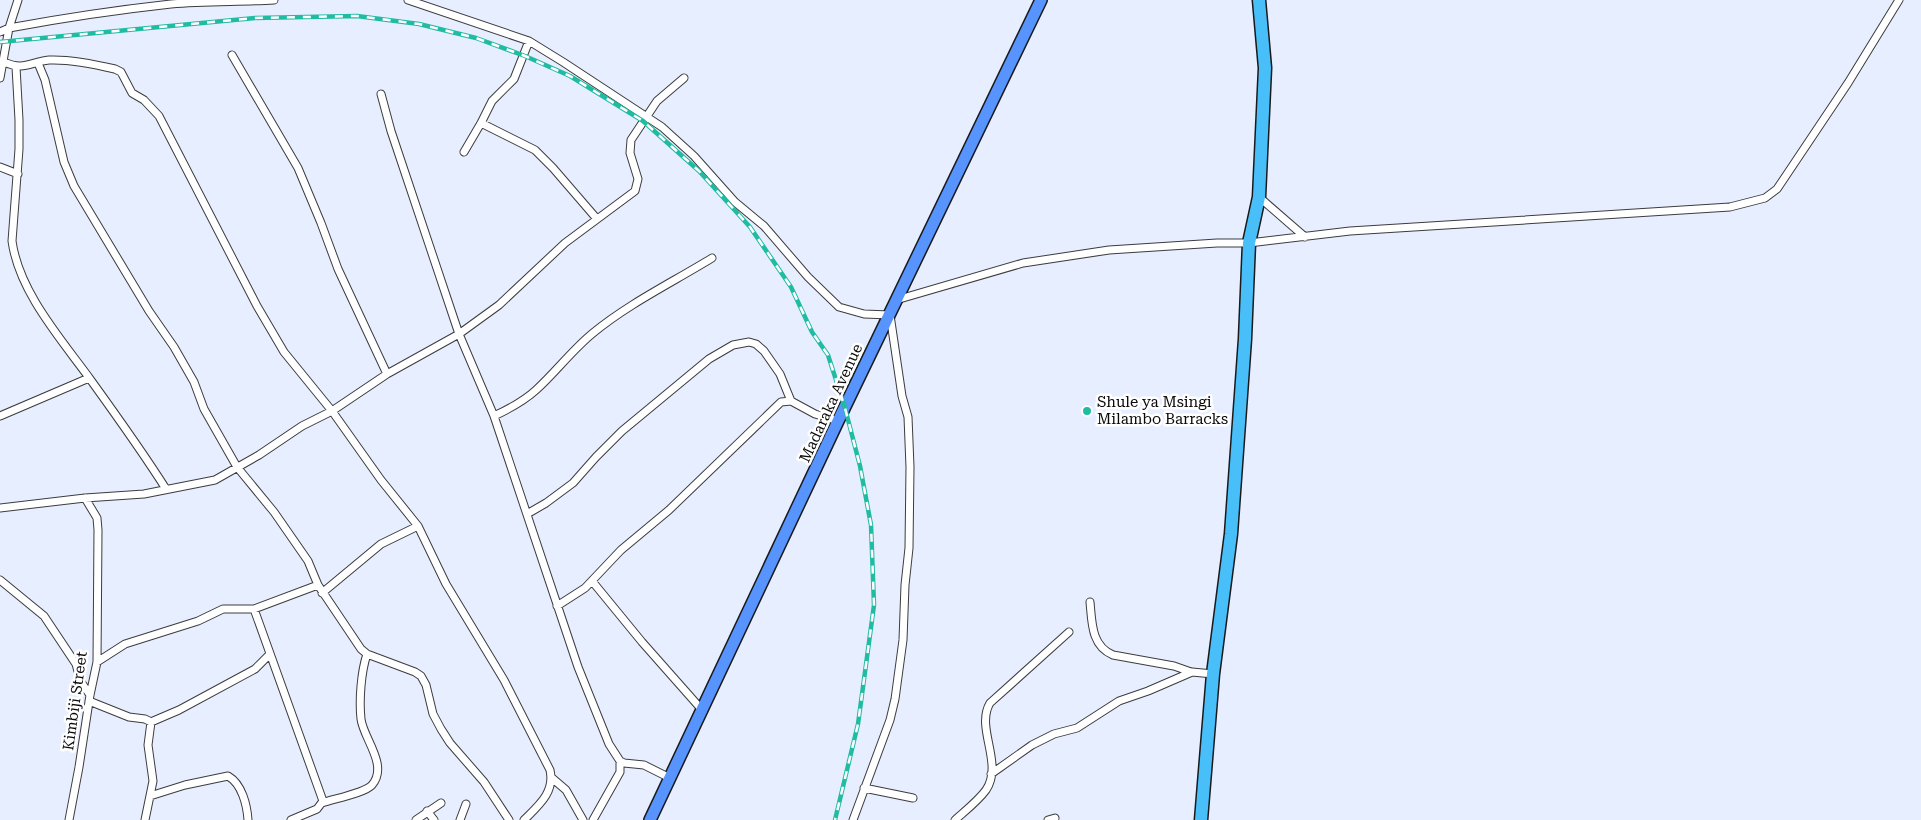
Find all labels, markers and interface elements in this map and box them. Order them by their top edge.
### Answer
street label: Madaraka Avenue [796,341,866,465]
place label: Shule ya Msingi Milambo Barracks [1097,393,1228,428]
marker: Shule ya Msingi Milambo Barracks [1081,405,1093,417]
street label: Kimbiji Street [59,650,91,752]

